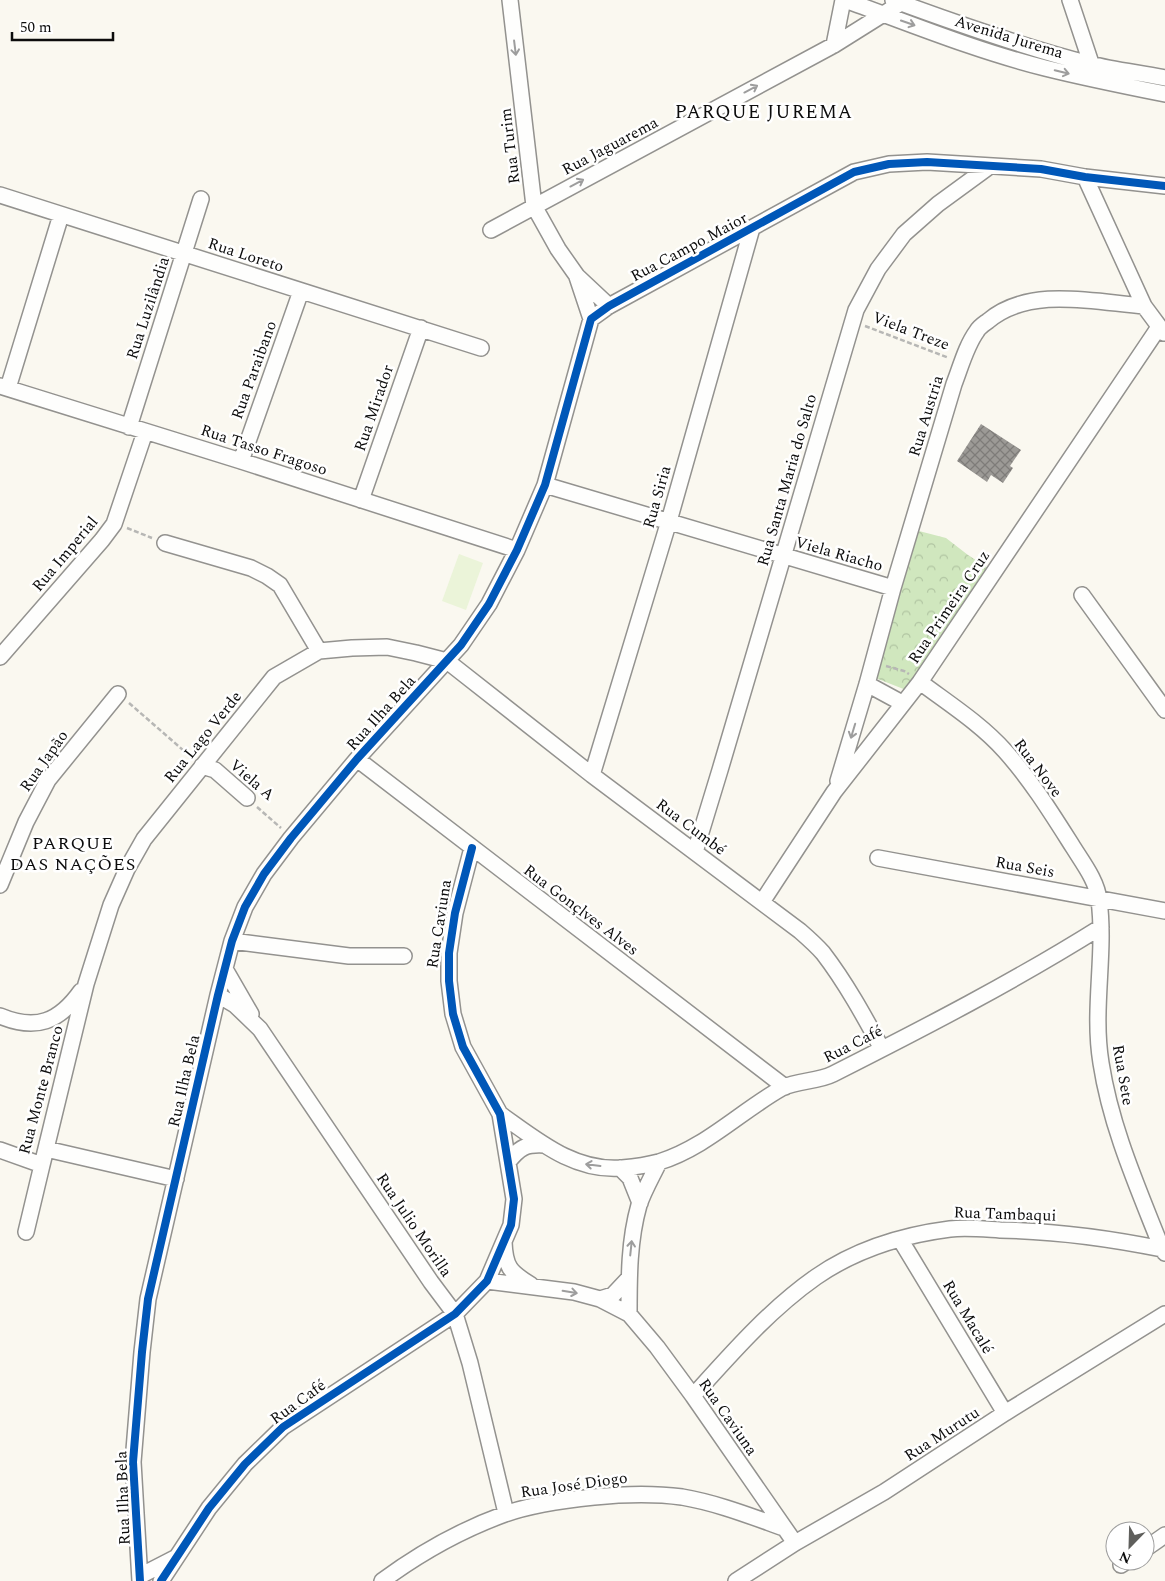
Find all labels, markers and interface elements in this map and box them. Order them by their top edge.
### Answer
street label: Avenida Jurema [952,9,1066,65]
scale bar [12,10,114,42]
text: 50 m [20,16,52,39]
one-way arrow [899,18,915,28]
one-way arrow [511,40,521,56]
one-way arrow [1054,68,1070,77]
one-way arrow [744,84,759,94]
district label: PARQUE JUREMA [675,98,853,127]
street label: Rua Turim [493,107,527,185]
street label: Rua Jaguarema [558,110,663,181]
one-way arrow [570,178,585,188]
street label: Rua Campo Maior [626,206,752,288]
street label: Rua Loreto [205,231,287,279]
street label: Rua Luzilândia [120,253,176,363]
street label: Viela Treze [869,305,953,357]
street label: Rua Paraibano [225,317,283,423]
street label: Rua Mirador [348,362,400,454]
street label: Rua Austria [902,372,950,460]
street label: Rua Santa Maria do Salto [751,391,823,569]
street label: Rua Tasso Fragoso [198,418,330,482]
street label: Rua Siria [637,463,677,531]
street label: Rua Imperial [26,511,104,597]
street label: Viela Riacho [792,530,886,578]
street label: Rua Primeira Cruz [902,545,996,669]
street label: Rua Ilha Bela [341,670,422,756]
street label: Rua Lago Verde [158,686,248,788]
one-way arrow [847,723,857,739]
street label: Rua Japão [14,725,74,797]
street label: Rua Nove [1008,734,1068,802]
street label: Viela A [224,754,280,806]
street label: Rua Cumbé [651,793,731,862]
district label: PARQUE DAS NAÇÕES [10,830,136,878]
street label: Rua Seis [993,850,1057,884]
street label: Rua Gonçlves Alves [518,859,644,961]
street label: Rua Caviuna [420,878,458,970]
street label: Rua Café [819,1019,887,1069]
street label: Rua Monte Branco [12,1023,70,1157]
street label: Rua Ilha Bela [162,1032,206,1130]
street label: Rua Sete [1106,1043,1140,1107]
one-way arrow [586,1160,602,1170]
street label: Rua Julio Morilla [370,1168,458,1282]
street label: Rua Tambaqui [953,1200,1057,1228]
one-way arrow [626,1240,636,1256]
street label: Rua Macalé [936,1276,1000,1359]
one-way arrow [562,1288,578,1298]
street label: Rua Café [265,1373,331,1430]
street label: Rua Caviuna [692,1373,764,1461]
street label: Rua Murutu [900,1401,984,1467]
street label: Rua Ilha Bela [109,1450,137,1546]
street label: Rua José Diogo [519,1466,629,1504]
north arrow [1105,1521,1155,1571]
text: N [1116,1546,1134,1569]

